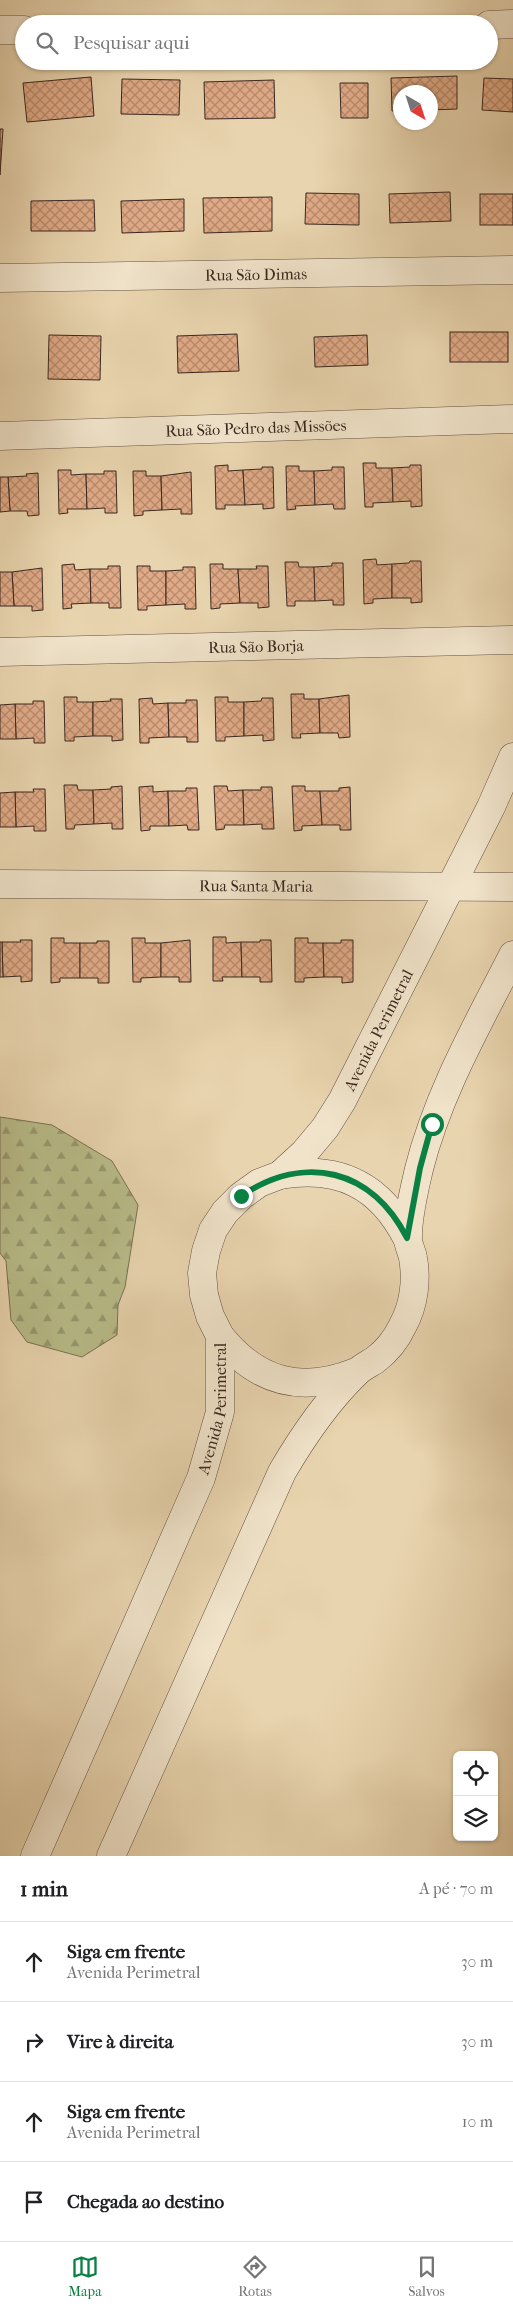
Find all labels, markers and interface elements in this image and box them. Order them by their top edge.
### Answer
search box [15,15,498,70]
icon: search [33,29,61,57]
text: Pesquisar aqui [73,32,190,54]
north arrow [393,85,438,130]
street label: Rua São Dimas [205,264,307,285]
street label: Rua São Pedro das Missões [165,416,347,441]
street label: Rua São Borja [208,636,304,657]
street label: Rua Santa Maria [199,876,313,896]
street label: Avenida Perimetral [339,966,417,1095]
route start [421,1113,444,1136]
route end [230,1185,253,1208]
street label: Avenida Perimetral [193,1342,231,1477]
map controls [453,1751,498,1841]
button: locate [453,1751,498,1796]
button: layers [453,1796,498,1841]
text: 1 min [20,1877,68,1901]
text: A pé · 70 m [419,1879,493,1898]
text: Siga em frente [67,1941,185,1963]
icon: ahead [20,1948,48,1976]
text: 30 m [461,1952,493,1971]
text: Avenida Perimetral [67,1963,200,1982]
icon: right [20,2028,48,2056]
text: Vire à direita [67,2031,174,2053]
text: 30 m [461,2032,493,2051]
text: Siga em frente [67,2101,185,2123]
icon: ahead [20,2108,48,2136]
text: 10 m [462,2112,493,2131]
text: Avenida Perimetral [67,2123,200,2142]
icon: arrive [20,2188,48,2216]
text: Chegada ao destino [67,2191,224,2213]
tab: Mapa [68,2253,102,2300]
tab: Rotas [238,2253,272,2300]
tab: Salvos [408,2253,445,2300]

